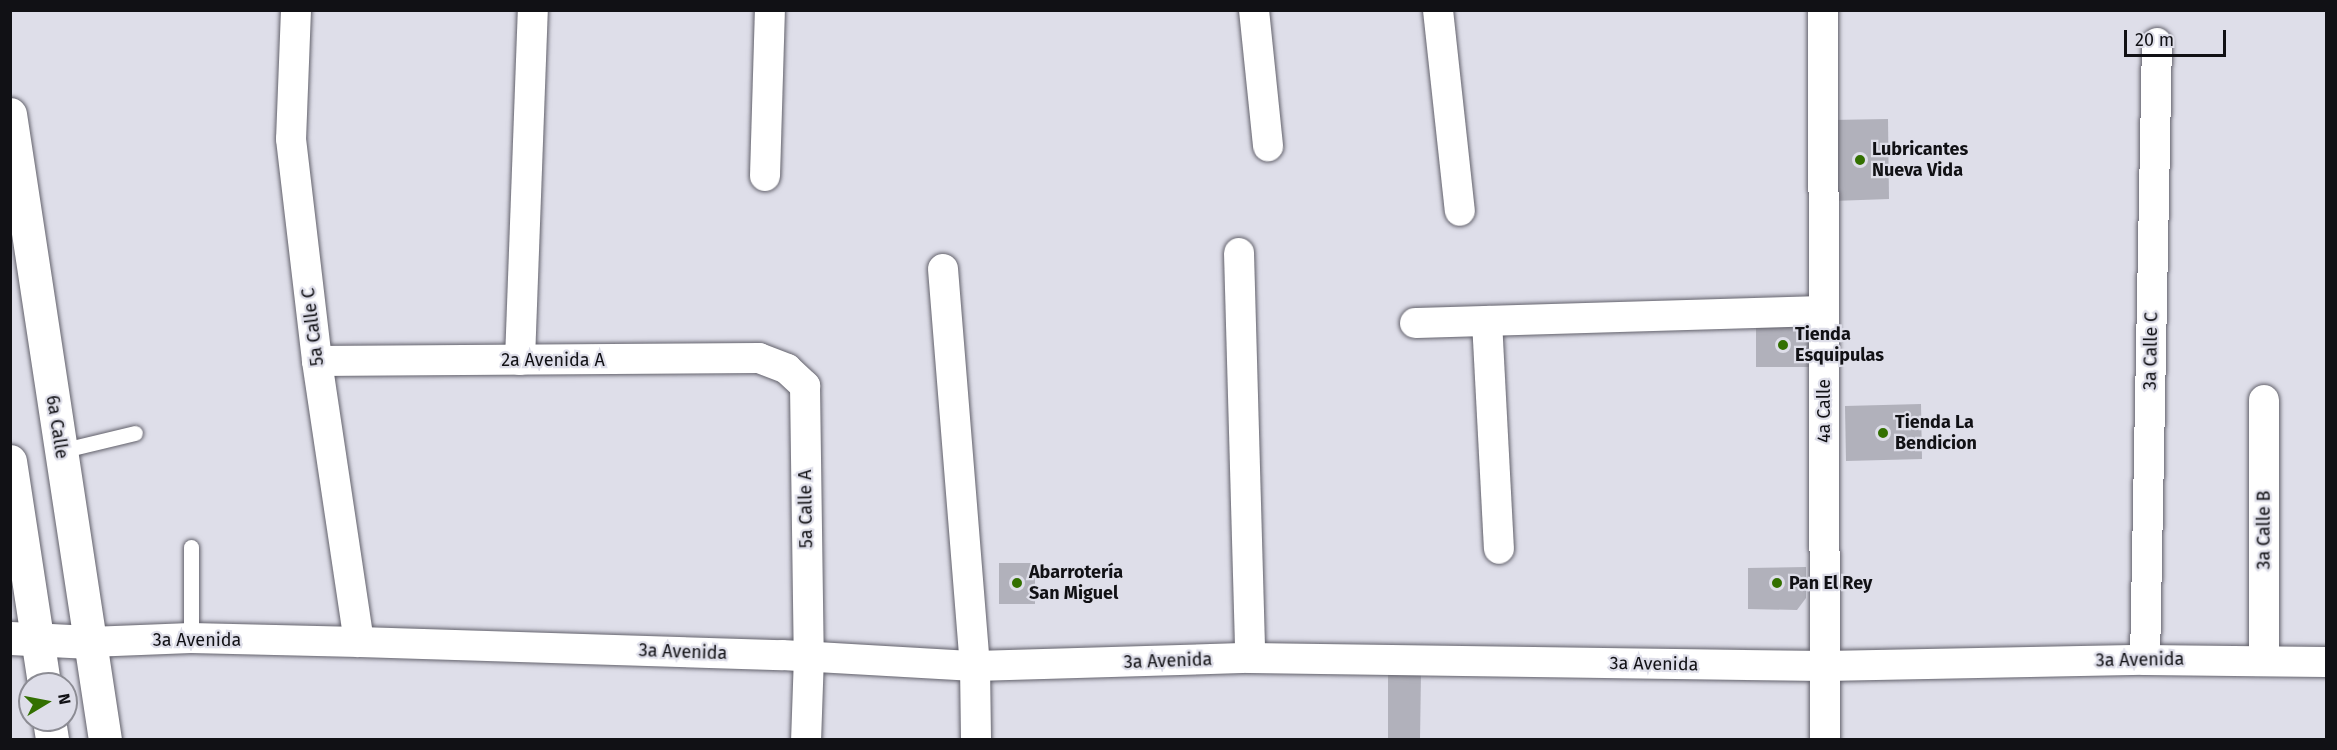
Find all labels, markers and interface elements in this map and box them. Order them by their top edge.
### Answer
scale bar [2127,18,2229,56]
text: 20 m [2135,29,2174,51]
place label: Lubricantes Nueva Vida [1872,139,1968,182]
marker: Lubricantes Nueva Vida [1853,153,1867,167]
street label: 5a Calle C [298,287,328,367]
street label: 3a Calle C [2140,312,2162,390]
place label: Tienda Esquipulas [1795,324,1884,366]
marker: Tienda Esquipulas [1776,338,1790,352]
street label: 2a Avenida A [501,349,605,371]
street label: 4a Calle [1813,379,1835,443]
street label: 6a Calle [41,394,73,460]
place label: Tienda La Bendicion [1895,412,1977,454]
marker: Tienda La Bendicion [1876,426,1890,440]
street label: 5a Calle A [795,470,817,548]
street label: 3a Calle B [2253,490,2275,570]
place label: Abarrotería San Miguel [1029,562,1123,604]
place label: Pan El Rey [1789,572,1872,594]
marker: Abarrotería San Miguel [1010,576,1024,590]
marker: Pan El Rey [1770,576,1784,590]
street label: 3a Avenida [153,629,241,651]
street label: 3a Avenida [638,640,728,664]
street label: 3a Avenida [2096,648,2184,672]
street label: 3a Avenida [1123,649,1213,673]
street label: 3a Avenida [1610,652,1698,676]
north arrow [18,672,78,732]
text: N [54,692,75,706]

